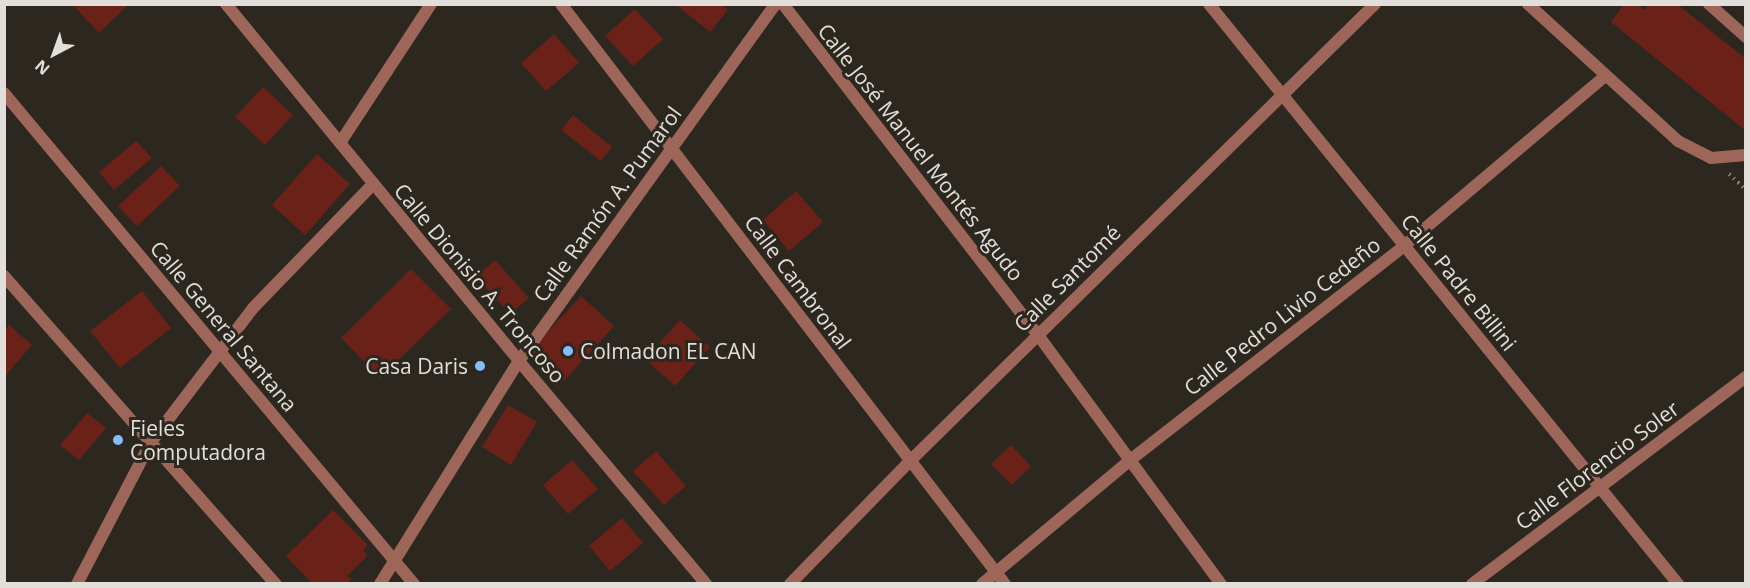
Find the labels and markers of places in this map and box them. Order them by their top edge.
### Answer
place label: Colmadon EL CAN [580,338,756,364]
marker: Colmadon EL CAN [561,344,575,358]
place label: Casa Daris [365,353,468,379]
marker: Casa Daris [473,359,487,373]
place label: Fieles Computadora [130,415,266,465]
marker: Fieles Computadora [111,433,125,447]

